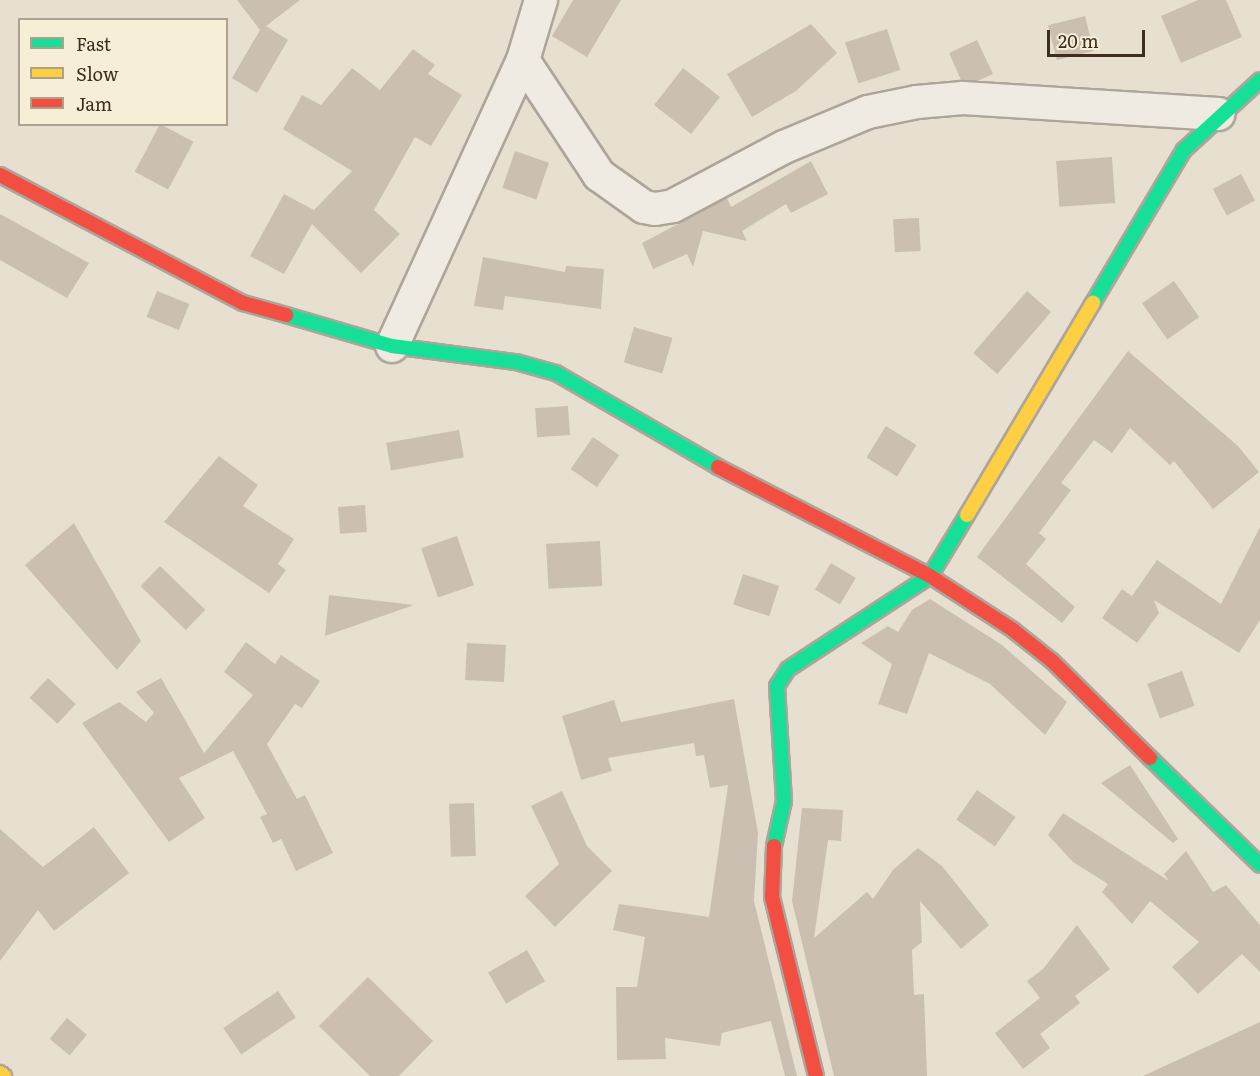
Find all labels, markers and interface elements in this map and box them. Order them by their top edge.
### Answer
legend [18,18,228,126]
scale bar [1050,18,1148,56]
text: 20 m [1058,27,1099,54]
text: Fast [76,30,111,57]
text: Slow [76,60,118,87]
text: Jam [76,90,112,117]

